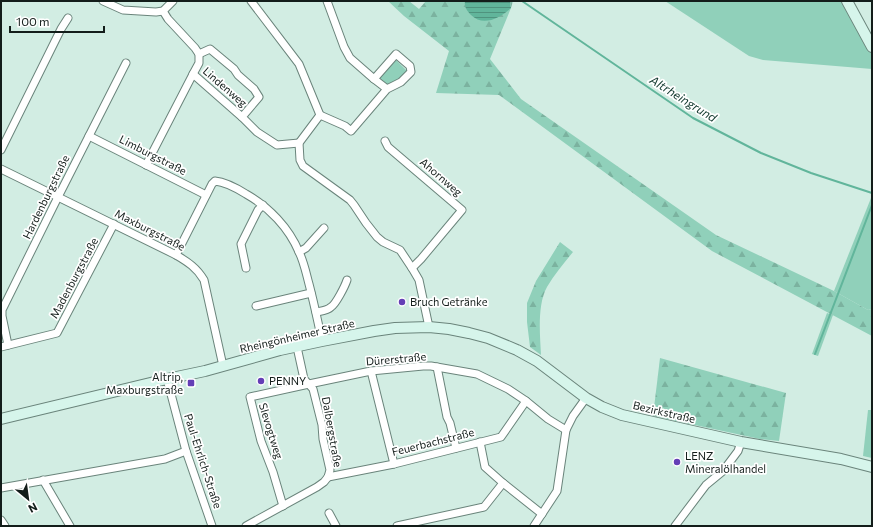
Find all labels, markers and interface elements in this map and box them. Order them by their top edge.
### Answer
scale bar [10,8,104,34]
text: 100 m [16,14,50,28]
street label: Lindenweg [201,64,250,109]
water label: Altrheingrund [647,72,720,125]
street label: Limburgstraße [117,132,189,177]
street label: Hardenburgstraße [20,153,72,241]
street label: Ahornweg [418,155,465,198]
street label: Maxburgstraße [113,206,188,253]
street label: Madenburgstraße [47,235,100,320]
place label: Bruch Getränke [410,295,488,308]
marker: Bruch Getränke [397,297,407,307]
street label: Rheingönheimer Straße [238,316,356,355]
street label: Dürerstraße [365,349,427,368]
place label: Altrip, Maxburgstraße [106,370,183,396]
place label: PENNY [269,374,306,387]
marker: PENNY [256,376,266,386]
marker: Altrip, Maxburgstraße [186,378,196,388]
street label: Dalbergstraße [320,396,345,468]
street label: Bezirkstraße [632,398,697,425]
street label: Slevogtweg [257,401,286,460]
street label: Paul-Ehrlich-Straße [182,412,225,510]
street label: Feuerbachstraße [390,425,475,458]
place label: LENZ Mineralölhandel [685,449,766,475]
marker: LENZ Mineralölhandel [672,457,682,467]
north arrow [8,479,48,519]
text: N [26,500,40,516]

